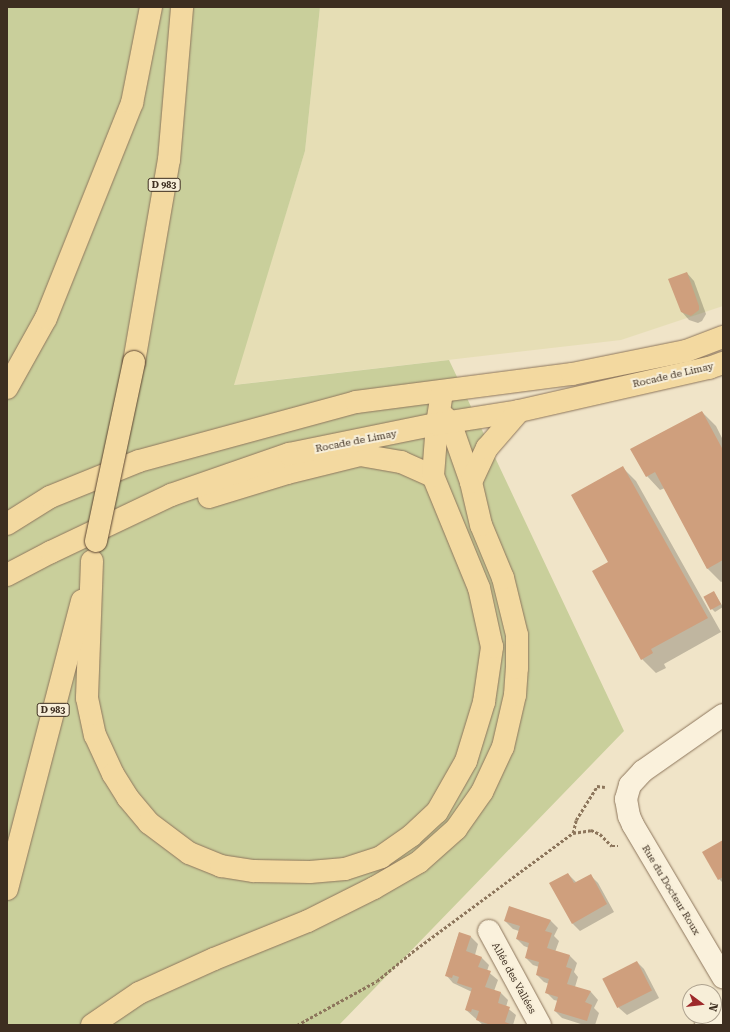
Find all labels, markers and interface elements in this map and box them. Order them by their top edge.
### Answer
road number: D 983 [147,178,181,192]
street label: Rocade de Limay [632,360,714,390]
street label: Rocade de Limay [314,427,398,455]
road number: D 983 [36,703,70,717]
street label: Rue du Docteur Roux [639,843,703,937]
street label: Allée des Vallées [489,940,539,1016]
north arrow [682,984,722,1024]
text: N [706,1001,720,1013]

